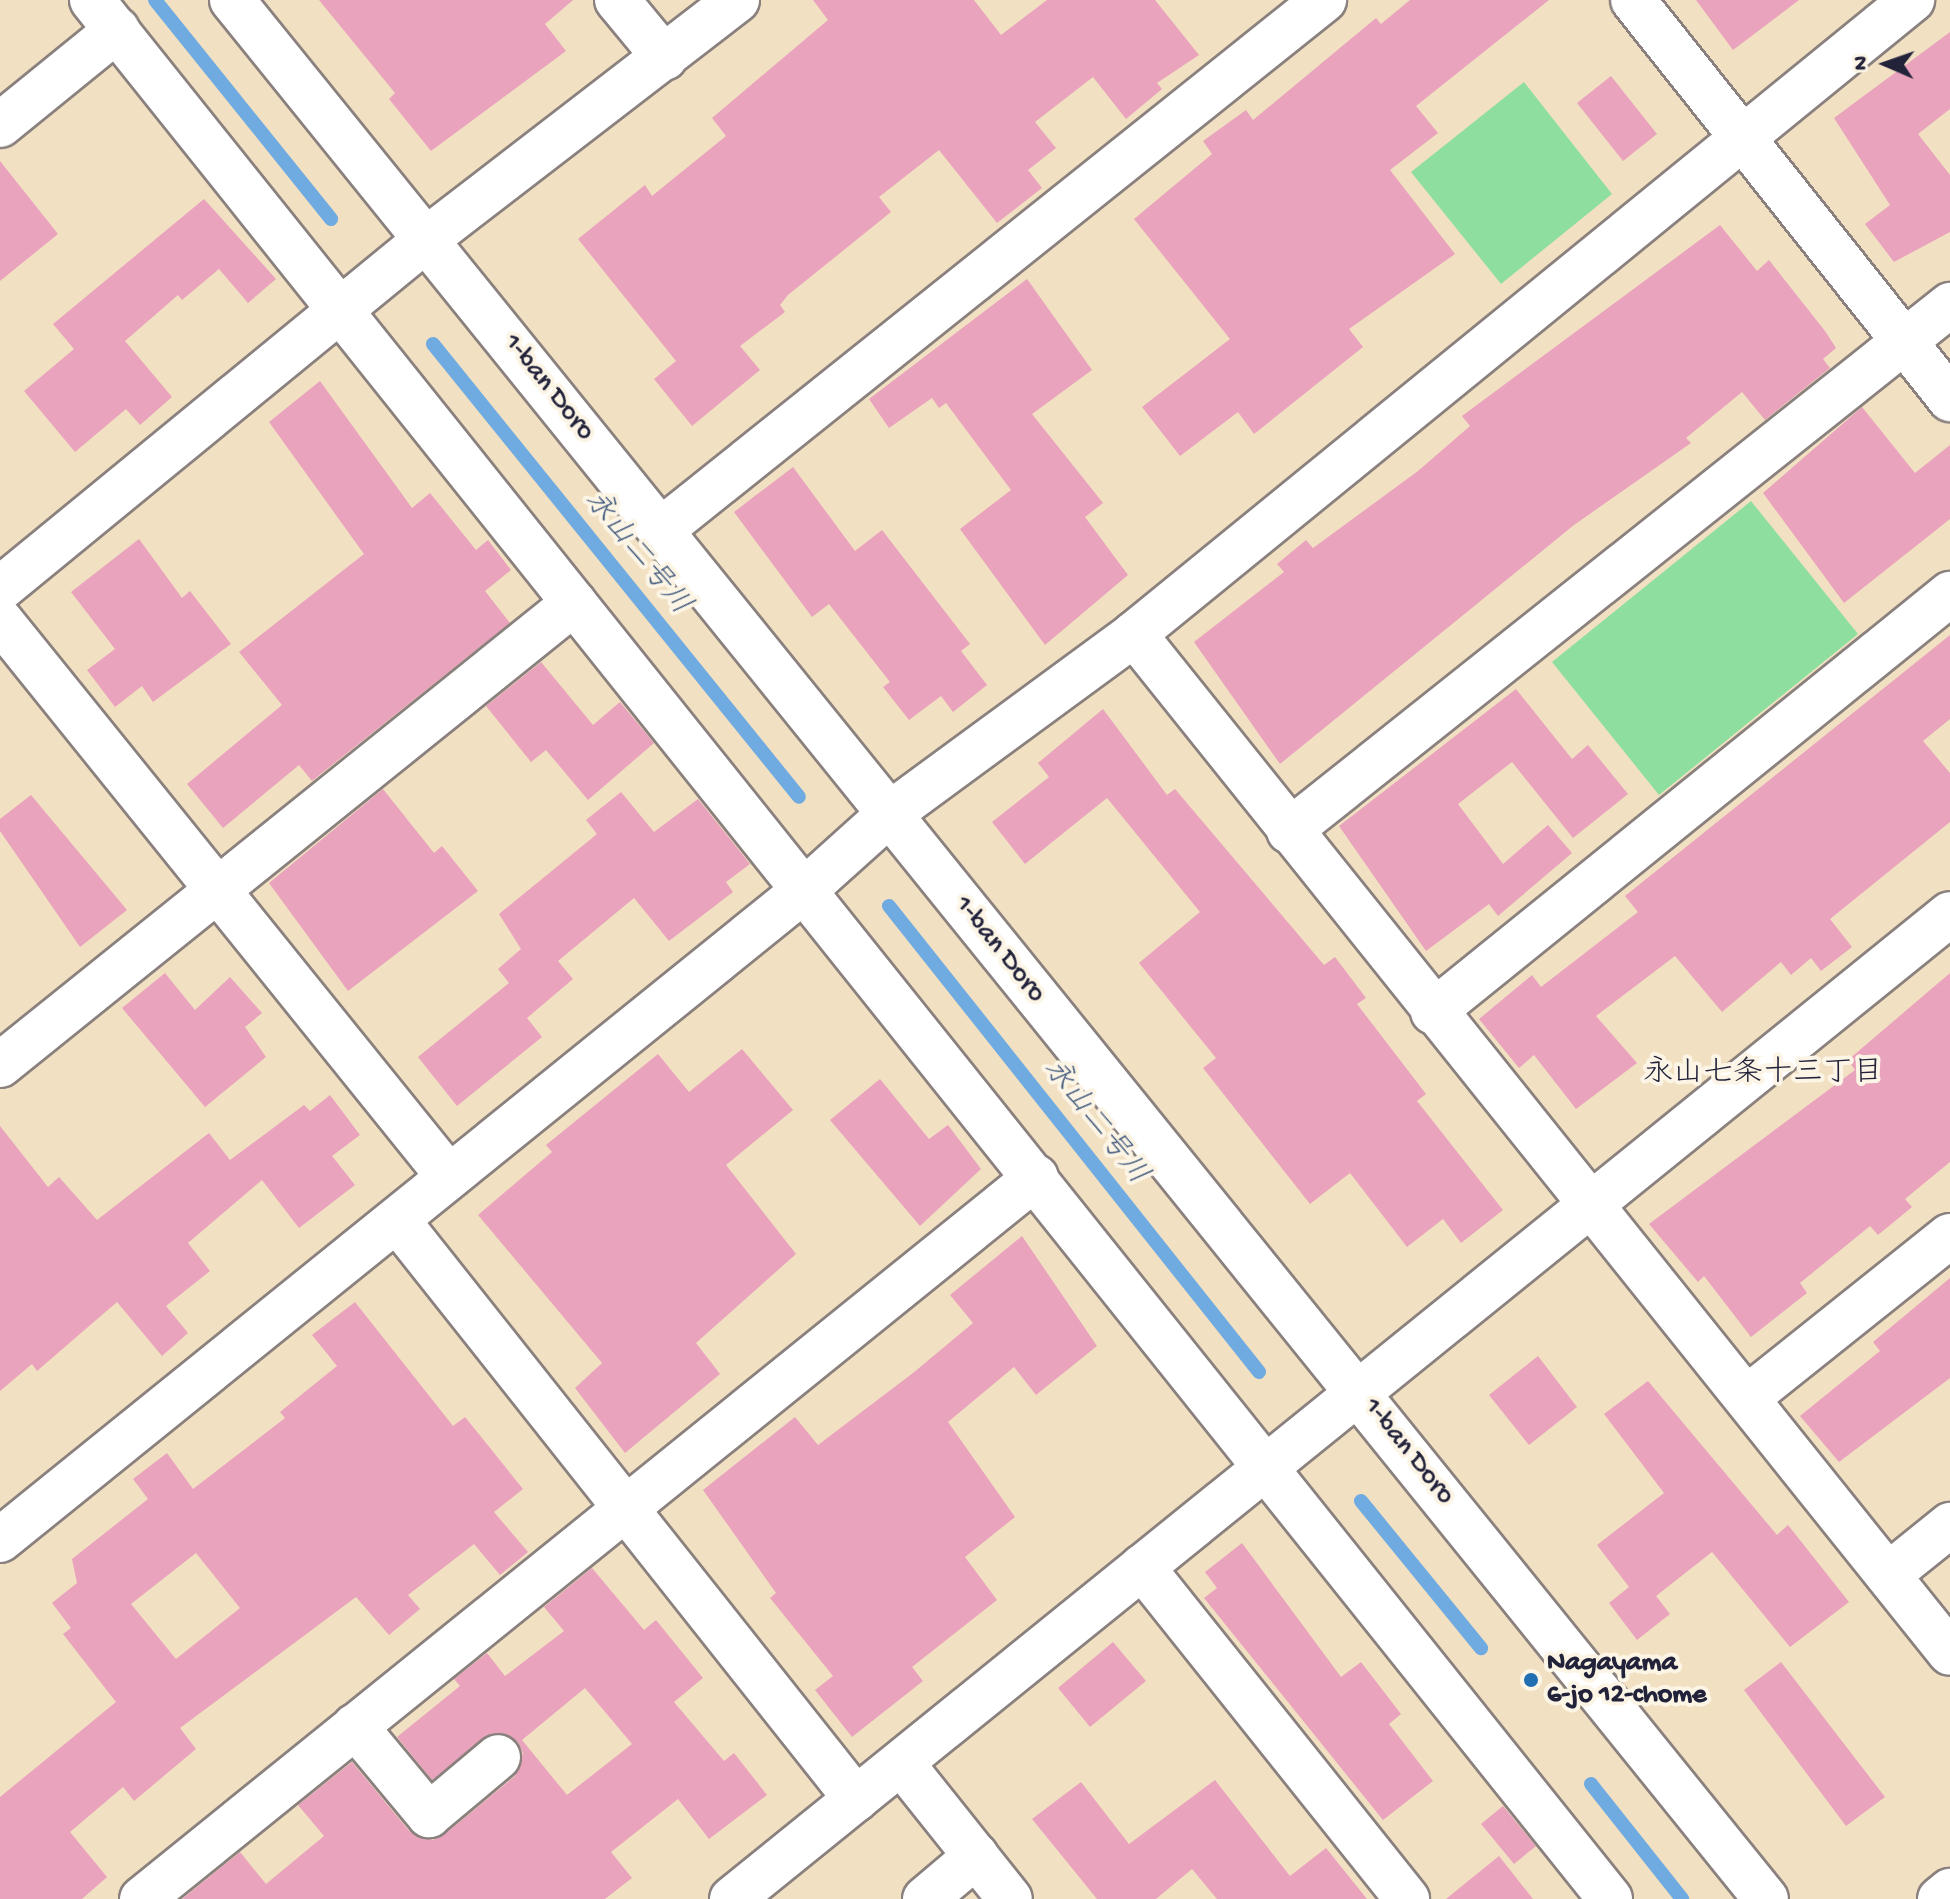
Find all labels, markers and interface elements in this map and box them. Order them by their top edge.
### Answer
north arrow [1846,24,1926,104]
text: N [1849,56,1875,71]
street label: 1-ban Doro [495,328,601,448]
water label: 永山二号川 [575,484,697,624]
street label: 1-ban Doro [946,890,1052,1010]
water label: 永山二号川 [1034,1053,1154,1193]
district label: 永山七条十三丁目 [1643,1057,1883,1093]
street label: 1-ban Doro [1355,1392,1461,1512]
place label: Nagayama 6-jo 12-chome [1547,1647,1707,1713]
marker: Nagayama 6-jo 12-chome [1522,1671,1540,1689]

